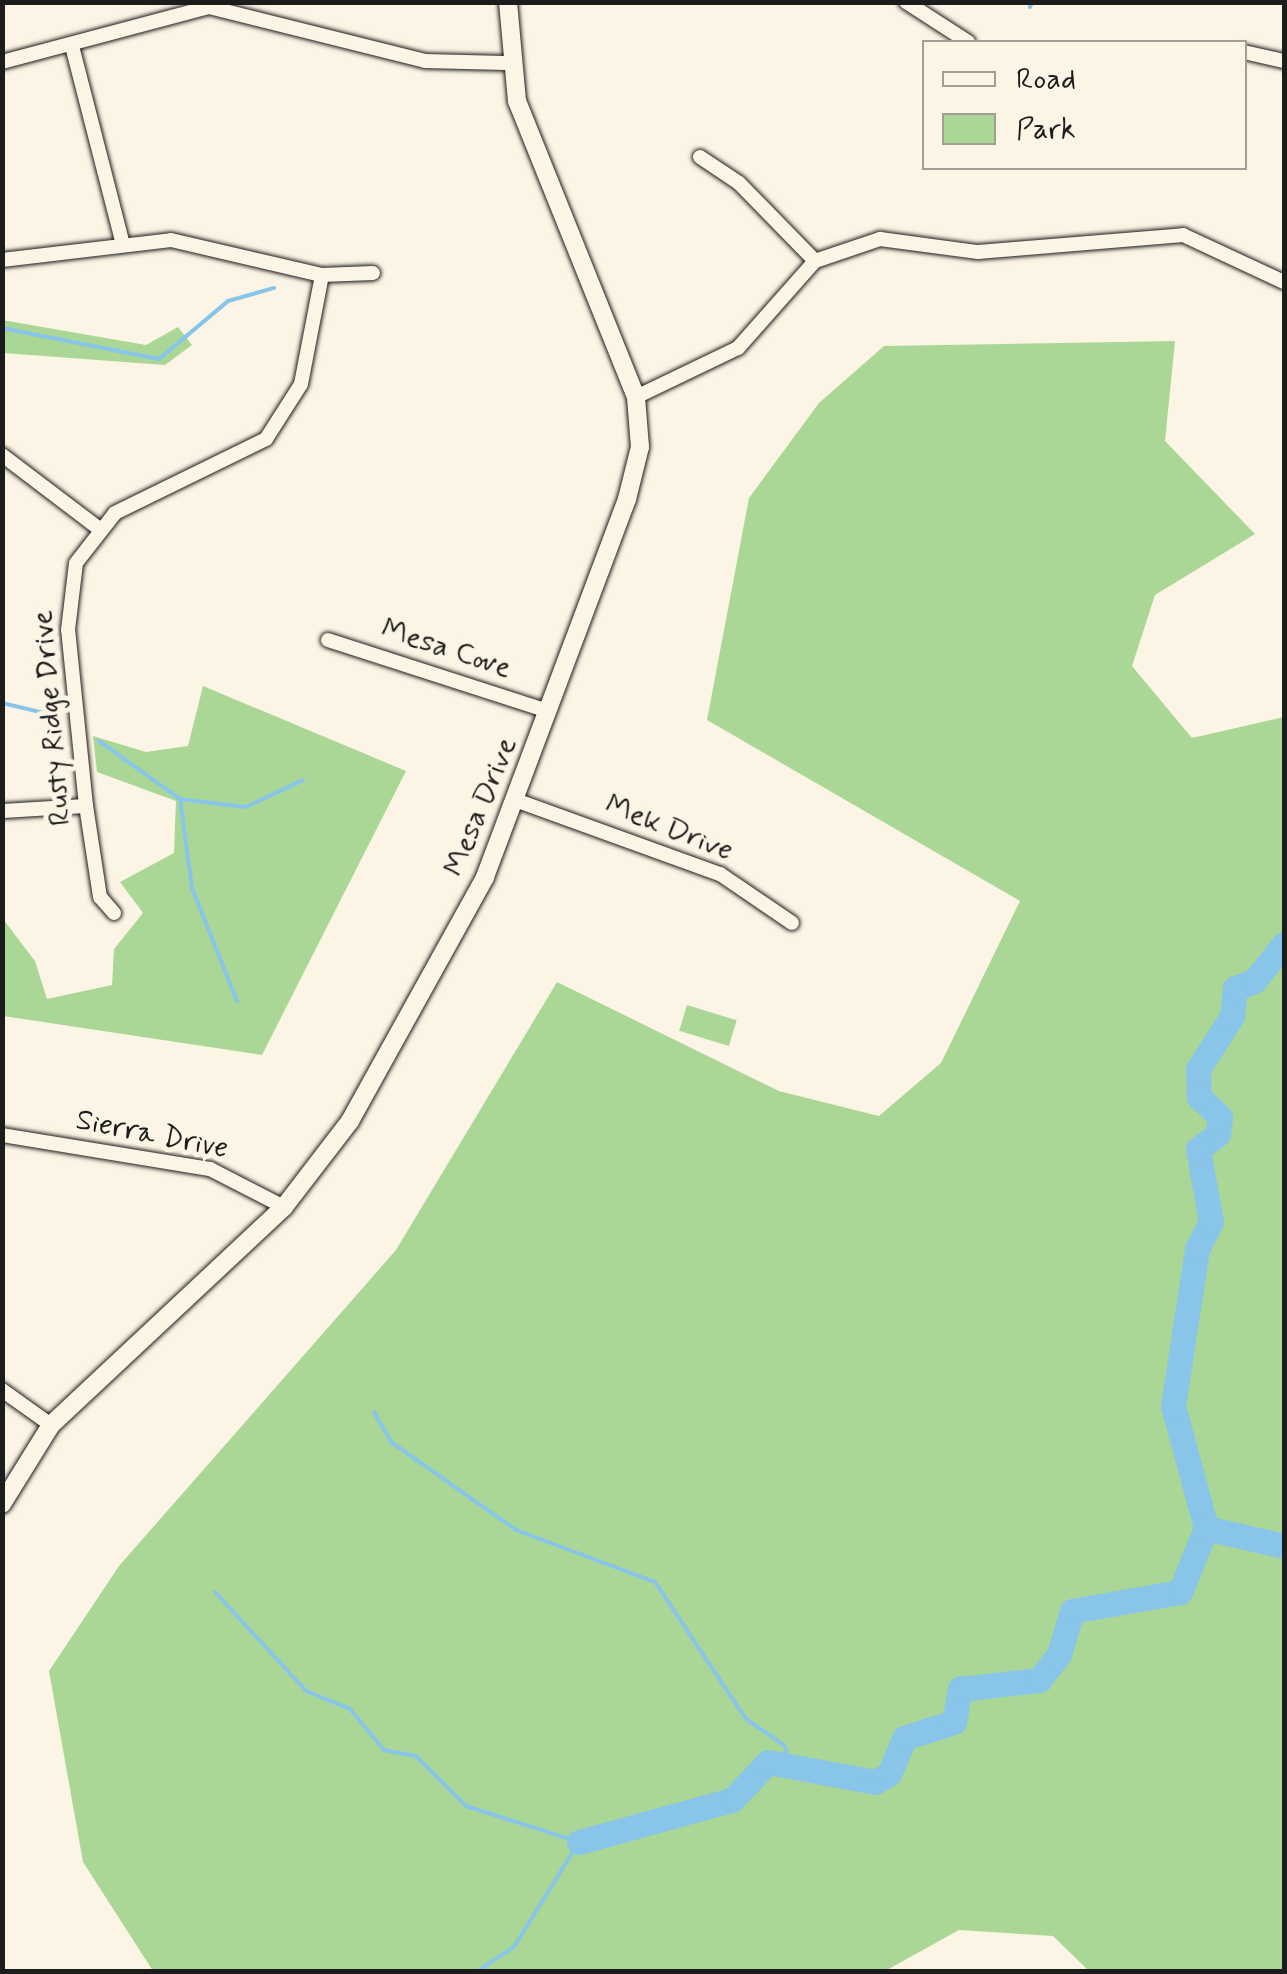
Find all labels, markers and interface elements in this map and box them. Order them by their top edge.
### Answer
legend [922,40,1247,170]
text: Road [1016,60,1076,99]
text: Park [1016,110,1076,149]
street label: Rusty Ridge Drive [25,609,79,827]
street label: Mesa Cove [375,611,517,687]
street label: Mesa Drive [437,734,525,880]
street label: Mek Drive [601,788,737,868]
street label: Sierra Drive [73,1103,231,1167]

